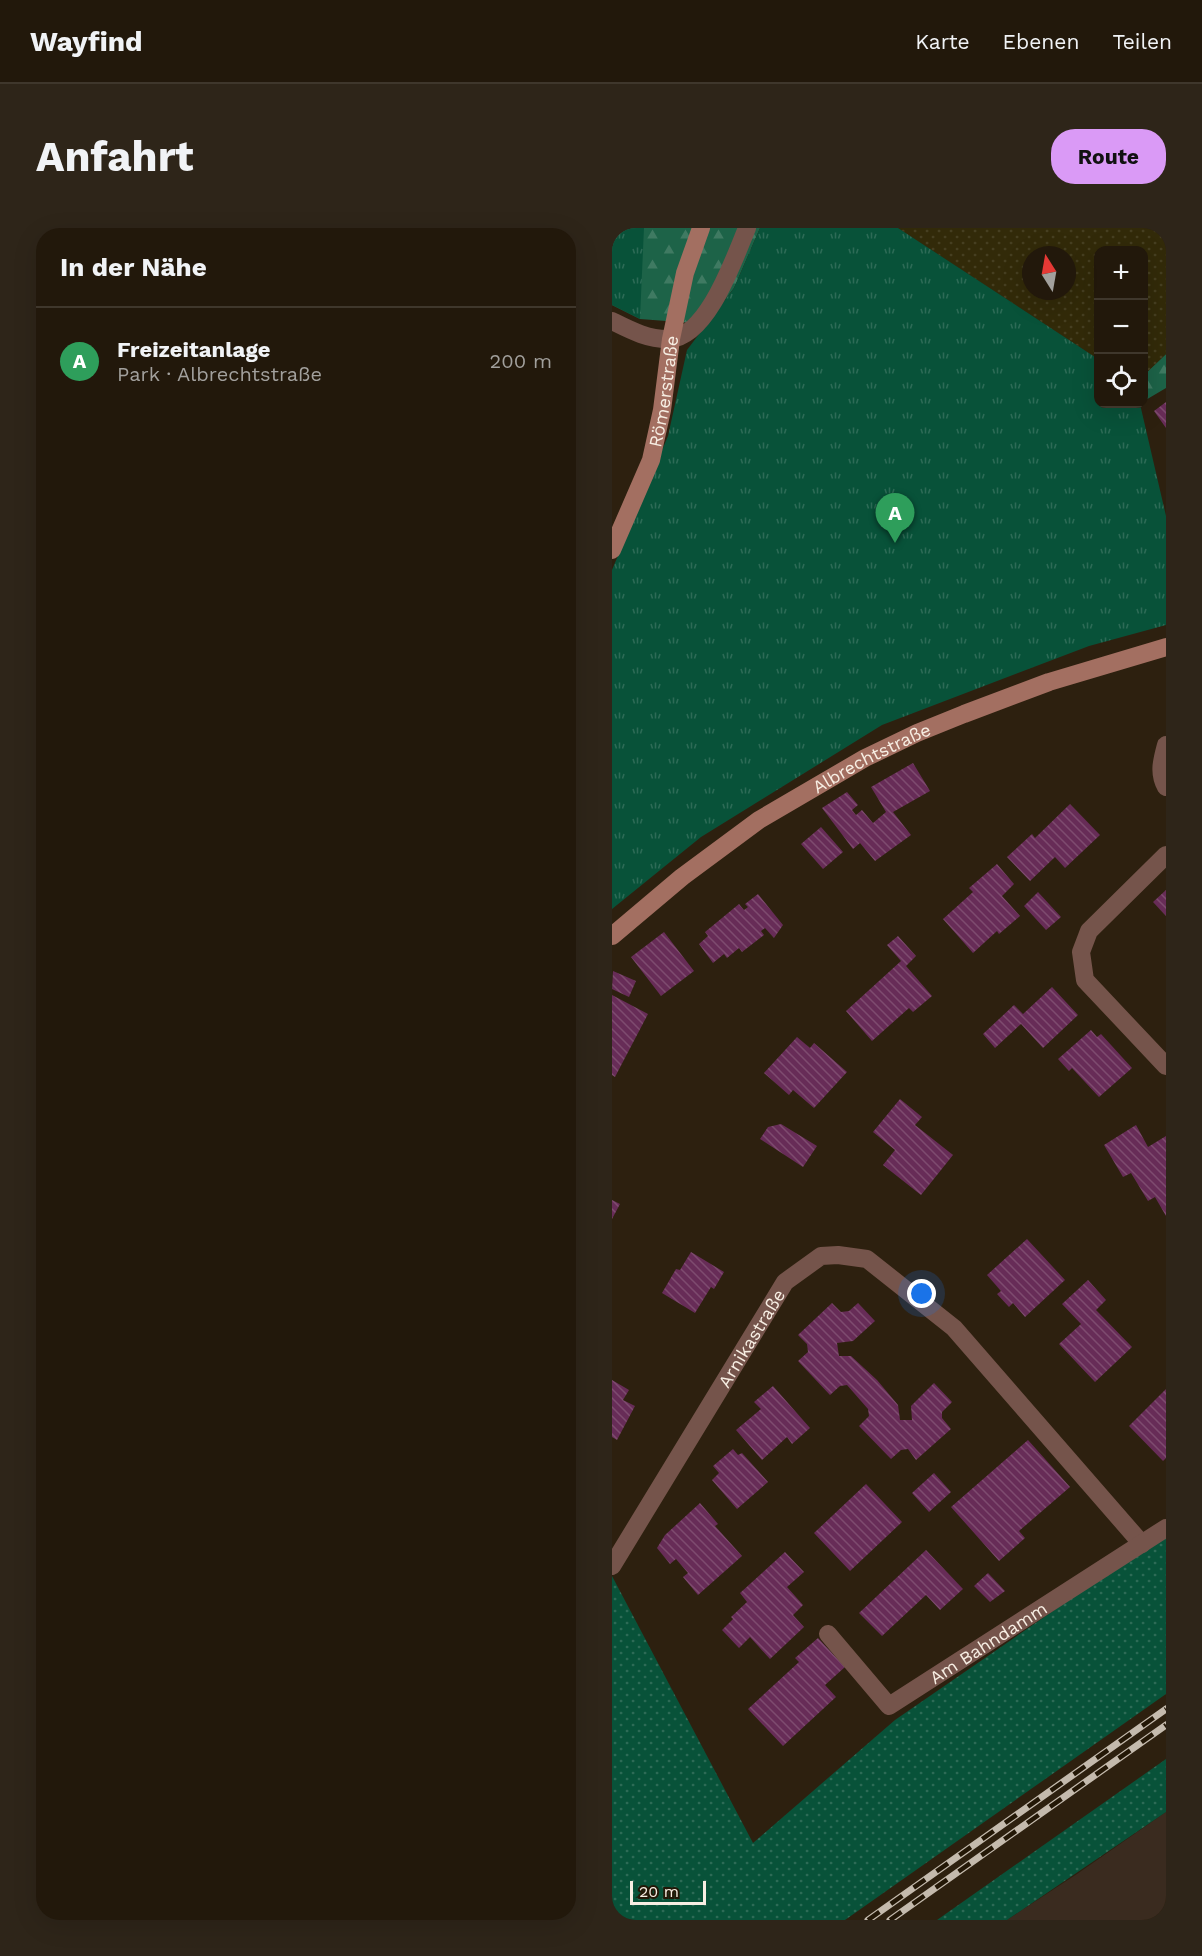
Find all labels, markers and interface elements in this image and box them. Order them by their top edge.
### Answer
text: Wayfind [30,25,143,58]
text: Karte [915,29,970,54]
text: Ebenen [1003,29,1079,54]
text: Teilen [1112,29,1172,54]
button: Route [1051,129,1166,184]
text: Anfahrt [36,132,194,181]
north arrow [1022,246,1076,300]
map controls [1094,246,1148,408]
button: + [1094,246,1148,300]
text: In der Nähe [60,252,207,282]
button: − [1094,300,1148,354]
street label: Römerstraße [644,334,682,449]
text: Freizeitanlage [117,337,270,362]
text: A [73,349,86,373]
text: 200 m [490,349,552,373]
button: locate [1094,354,1148,408]
text: Park · Albrechtstraße [117,362,322,386]
pin: A [876,494,914,543]
street label: Albrechtstraße [808,718,933,797]
your location [907,1279,936,1308]
street label: Arnikastraße [713,1285,789,1391]
street label: Am Bahndamm [925,1597,1051,1688]
scale bar [630,1878,706,1906]
text: 20 m [639,1882,679,1901]

